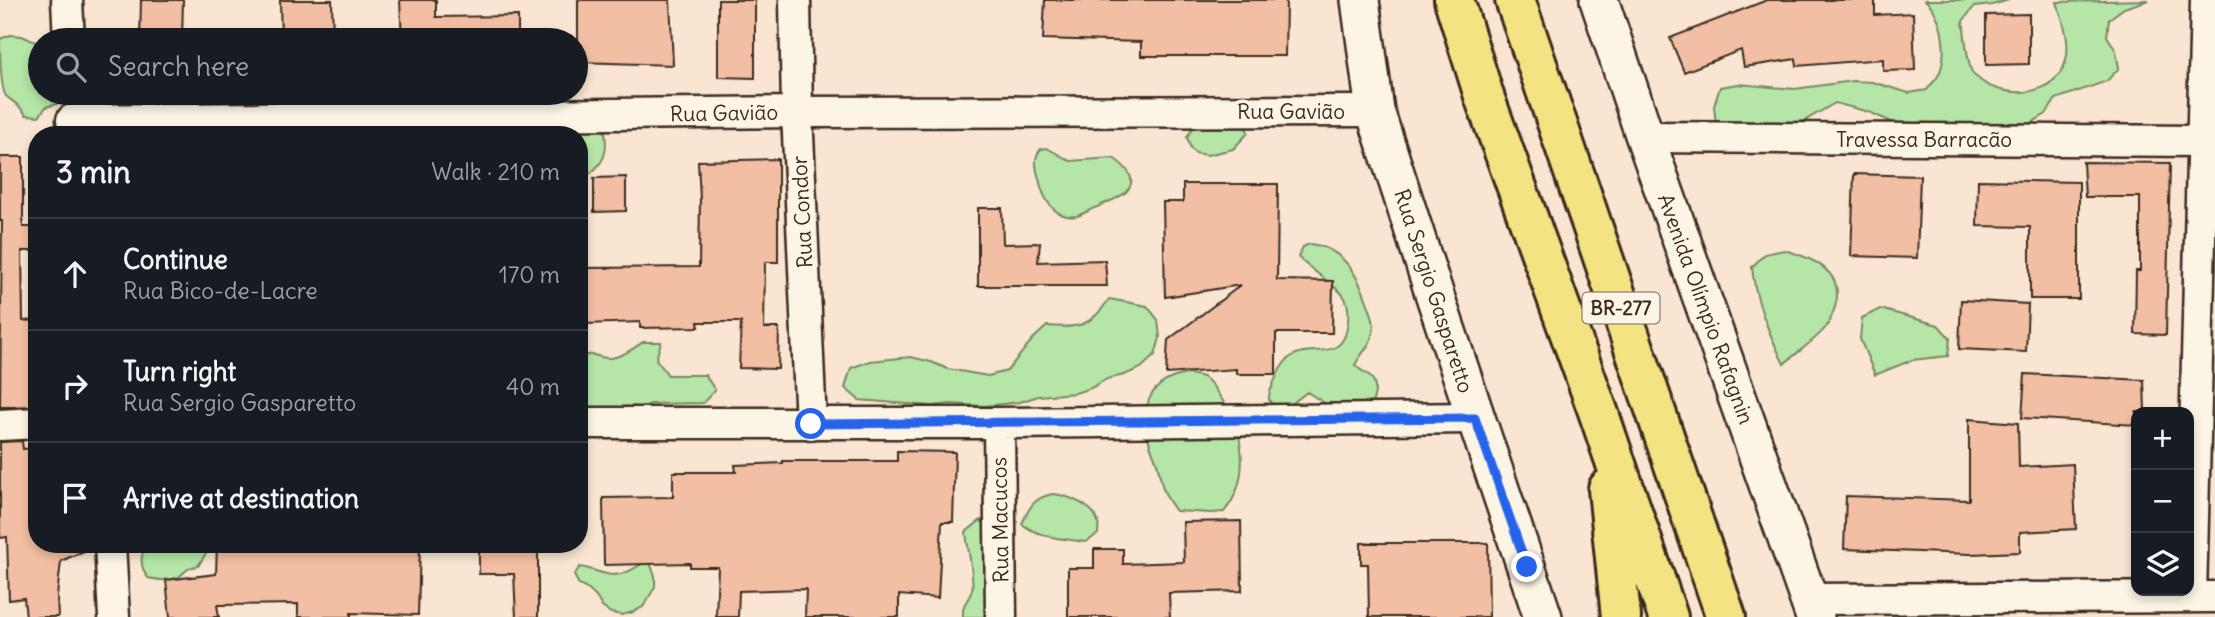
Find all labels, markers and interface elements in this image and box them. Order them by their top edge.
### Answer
search box [28,28,588,105]
icon: search [52,48,90,86]
text: Search here [108,50,249,83]
street label: Rua Gavião [1237,98,1345,125]
street label: Rua Gavião [670,99,778,127]
street label: Travessa Barracão [1836,126,2012,153]
text: 3 min [56,153,131,191]
street label: Rua Condor [786,155,818,269]
text: Walk · 210 m [431,157,560,186]
street label: Rua Sergio Gasparetto [1388,186,1480,396]
street label: Avenida Olímpio Rafagnin [1652,190,1760,428]
text: Continue [123,243,228,276]
icon: ahead [56,255,94,293]
text: 170 m [499,260,560,289]
text: Rua Bico-de-Lacre [123,276,318,305]
road number: BR-277 [1582,292,1660,324]
text: Turn right [123,355,236,388]
icon: right [56,367,94,405]
text: 40 m [506,372,560,401]
text: Rua Sergio Gasparetto [123,388,356,417]
map controls [2131,407,2194,596]
button: + [2131,407,2194,470]
route start [795,408,826,439]
street label: Rua Macucos [985,457,1015,583]
button: − [2131,470,2194,533]
icon: arrive [56,479,94,517]
text: Arrive at destination [123,482,359,515]
button: layers [2131,533,2194,596]
route end [1511,551,1542,582]

